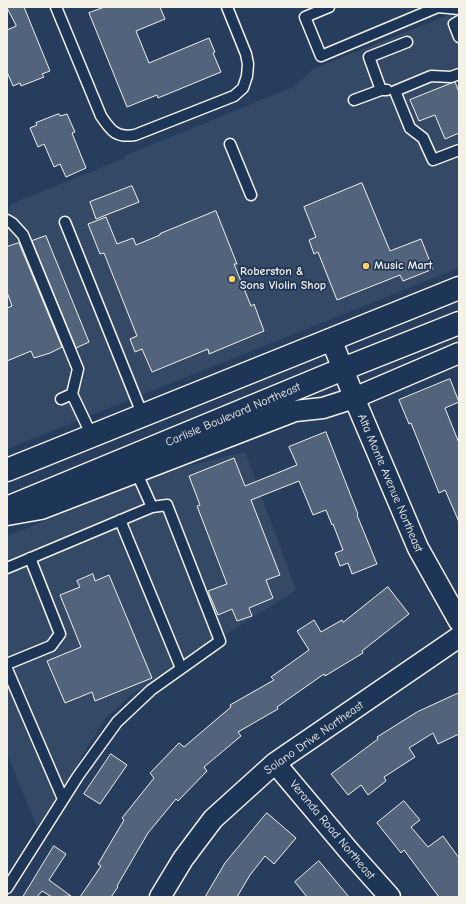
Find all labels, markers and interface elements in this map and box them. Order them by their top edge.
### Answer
place label: Music Mart [374,259,432,273]
marker: Music Mart [361,261,371,271]
place label: Roberston & Sons Violin Shop [240,265,326,293]
marker: Roberston & Sons Violin Shop [227,274,237,284]
street label: Carlisle Boulevard Northeast [163,380,303,450]
street label: Alta Monte Avenue Northeast [354,412,426,554]
street label: Solano Drive Northeast [261,698,367,778]
street label: Veranda Road Northeast [286,777,378,883]

